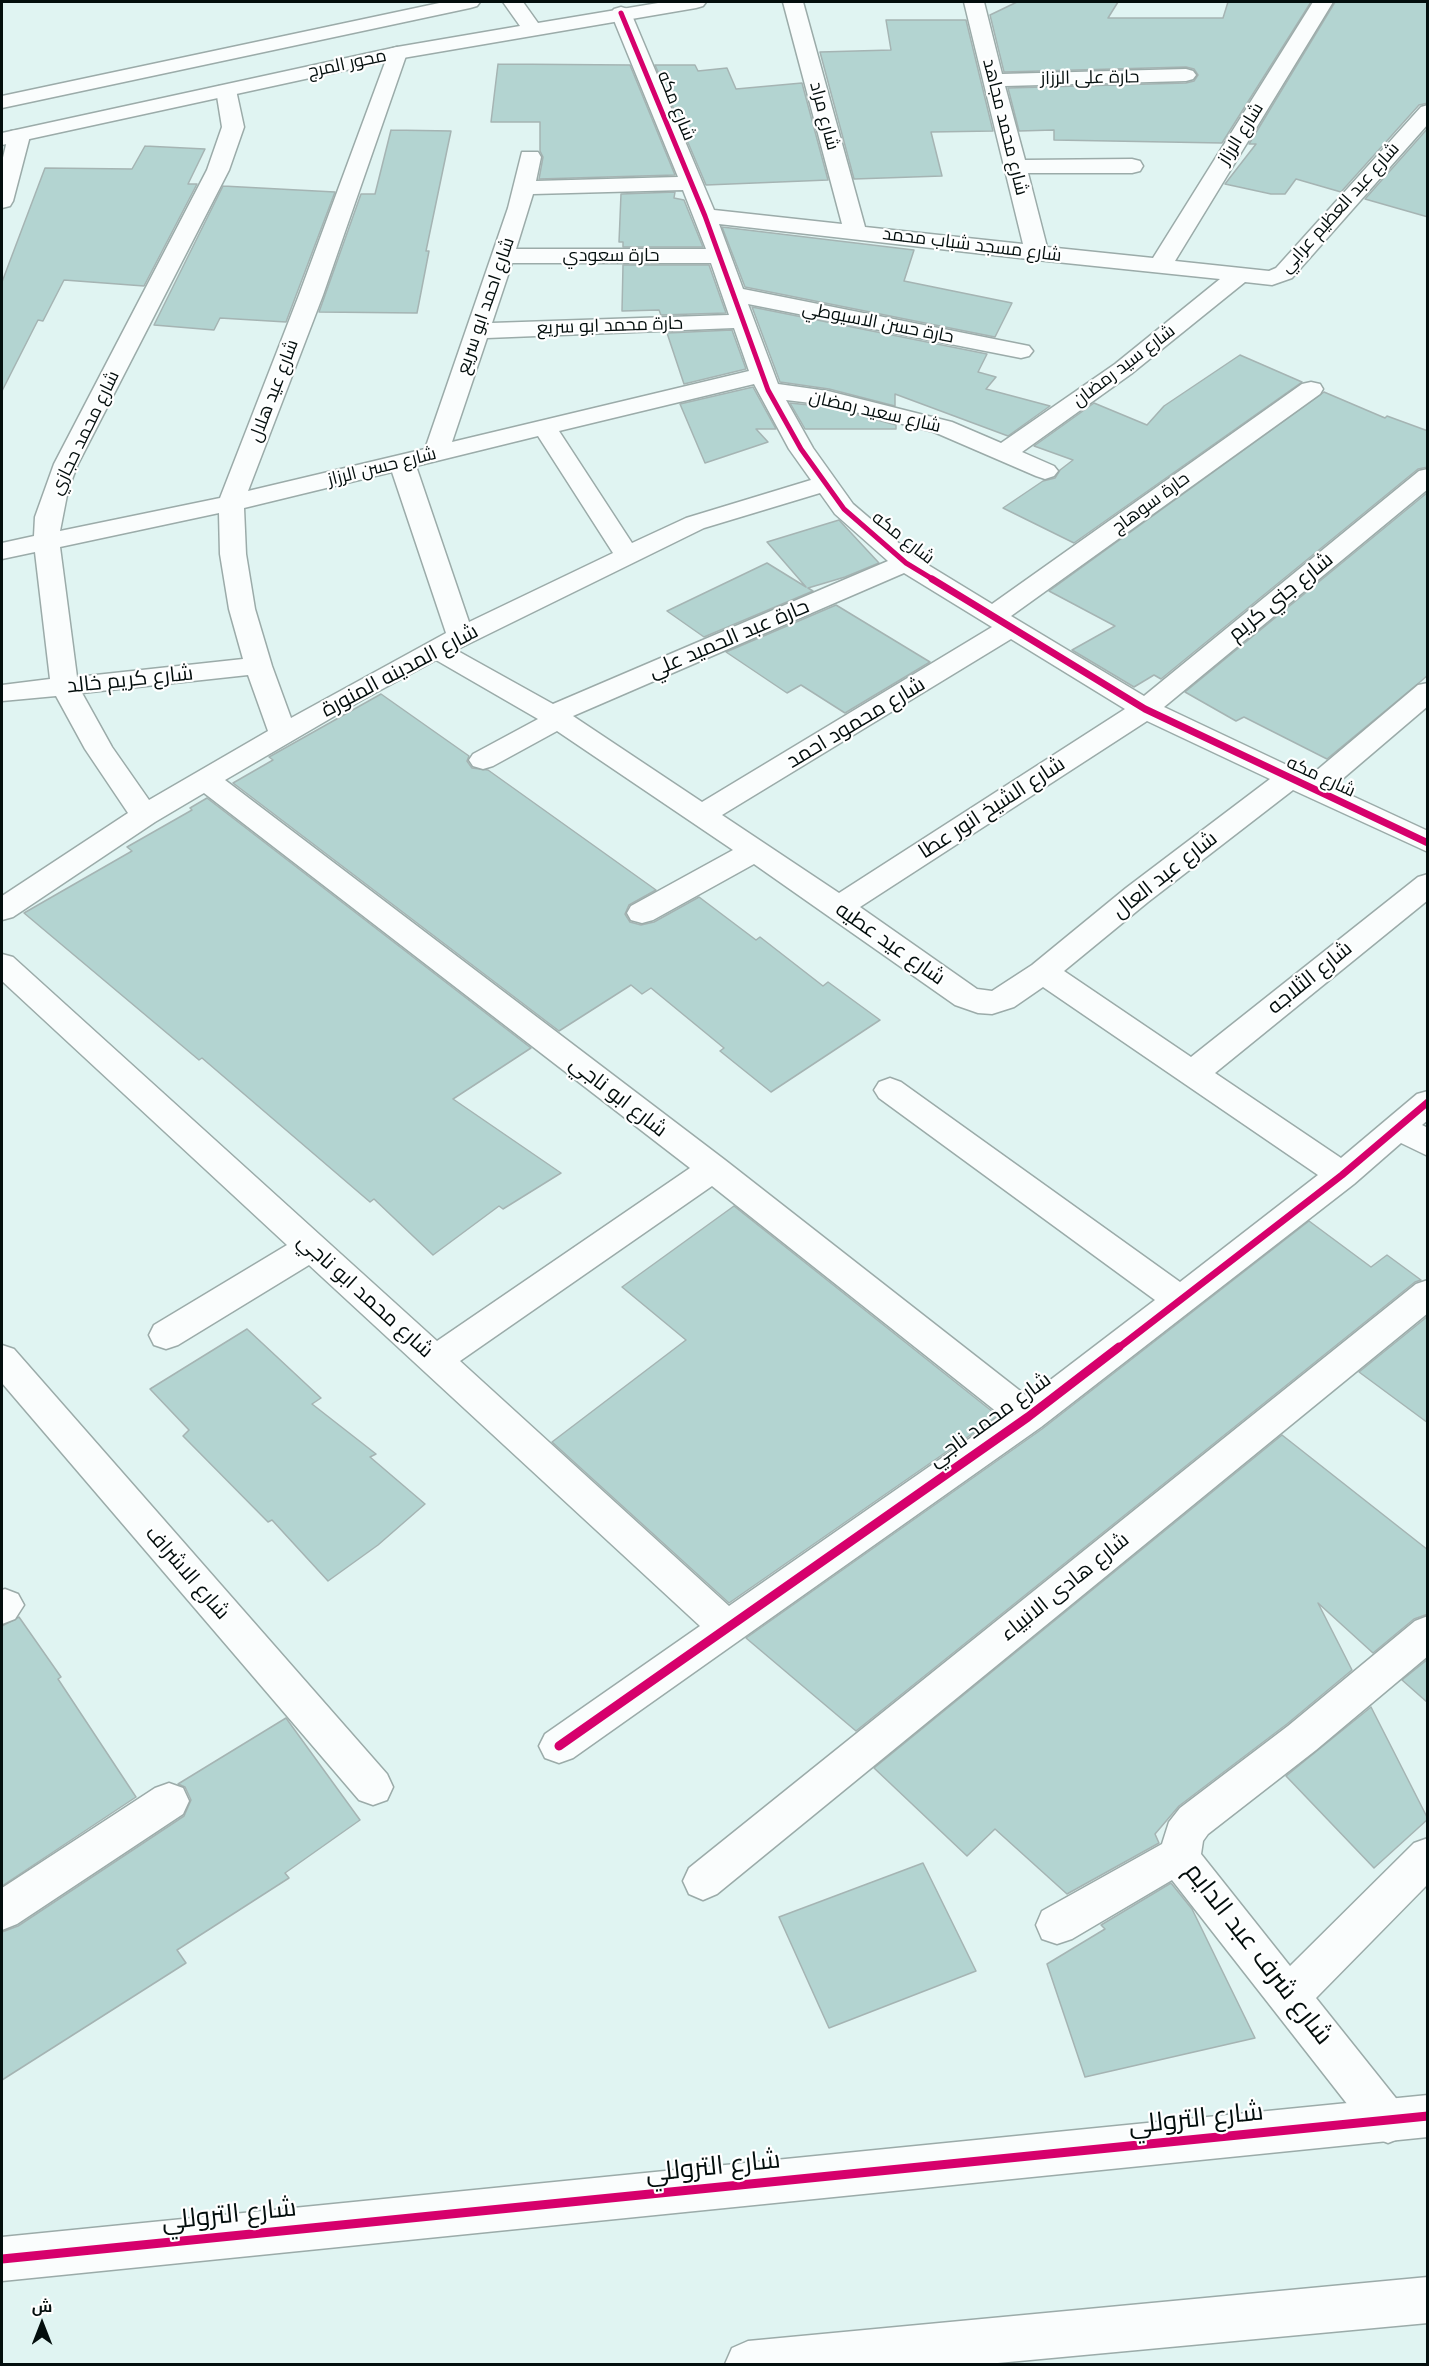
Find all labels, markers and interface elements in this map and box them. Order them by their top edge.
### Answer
street label: محور المرج [306,45,388,83]
street label: شارع محمد مجاهد [978,56,1032,198]
street label: حارة على الرزاز [1040,66,1140,90]
street label: شارع مكه [652,68,700,144]
street label: شارع مراد [805,79,843,153]
street label: شارع الرزاز [1214,99,1268,169]
street label: شارع عبد العظيم عرابي [1276,138,1404,278]
street label: شارع مسجد شباب محمد [881,223,1063,267]
street label: شارع احمد ابو سريع [452,235,520,377]
street label: حارة سعودي [563,245,659,267]
street label: حارة حسن الاسيوطي [800,298,956,348]
street label: حارة محمد ابو سريع [536,313,684,339]
street label: شارع سيد رمضان [1068,320,1180,412]
street label: شارع عيد هلال [245,337,303,445]
street label: شارع محمد حجازي [46,367,124,499]
street label: شارع سعيد رمضان [807,386,943,438]
street label: شارع حسن الرزاز [325,443,439,491]
street label: حارة سوهاج [1108,468,1194,538]
street label: شارع مكه [867,507,939,569]
street label: شارع جني كريم [1224,547,1338,647]
street label: حارة عبد الحميد علي [645,594,813,684]
street label: شارع المدينه المنورة [317,619,483,723]
street label: شارع كريم خالد [66,661,194,699]
street label: شارع محمود احمد [782,672,930,774]
street label: شارع الشيخ انور عطا [914,751,1070,865]
street label: شارع مكه [1283,752,1359,802]
street label: شارع عبد العال [1107,826,1223,924]
street label: شارع عيد عطيه [830,897,950,991]
street label: شارع الثلاجه [1263,936,1357,1020]
street label: شارع ابو ناجي [564,1051,672,1143]
street label: شارع محمد ابو ناجي [292,1228,438,1364]
street label: شارع محمد ناجي [924,1367,1056,1473]
street label: شارع الاشراف [139,1521,235,1625]
street label: شارع هادى الانبياء [996,1527,1134,1647]
street label: شارع شرف عبد الدايم [1177,1857,1339,2051]
street label: شارع التروللي [1127,2096,1265,2142]
street label: شارع التروللي [644,2144,782,2190]
street label: شارع التروللي [160,2192,298,2238]
north arrow [12,2294,72,2354]
text: ش [32,2295,52,2317]

